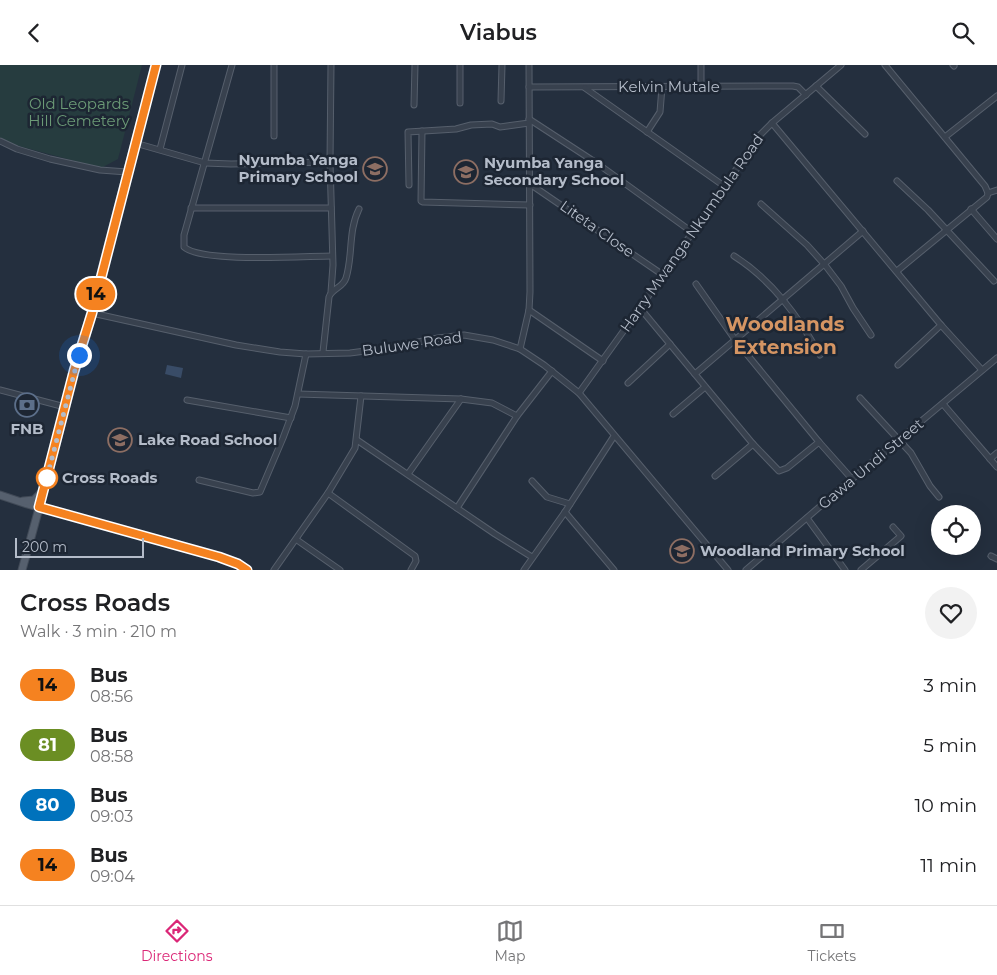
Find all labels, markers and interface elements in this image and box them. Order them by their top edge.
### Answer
icon: back [20,19,48,47]
text: Viabus [460,19,537,46]
icon: search [949,19,977,47]
street label: Kelvin Mutale [618,77,720,96]
park label: Old Leopards Hill Cemetery [28,94,131,130]
street label: Harry Mwanga Nkumbula Road [616,130,767,335]
place label: Nyumba Yanga Primary School [239,150,358,186]
place label: Nyumba Yanga Secondary School [484,153,624,189]
school or university icon: Nyumba Yanga Primary School [362,156,388,182]
school or university icon: Nyumba Yanga Secondary School [453,159,479,185]
street label: Liteta Close [556,196,638,261]
line badge: 14 [74,278,118,310]
text: 14 [86,283,106,305]
district label: Woodlands Extension [726,312,845,359]
street label: Buluwe Road [361,327,463,360]
your location [67,343,92,368]
bank icon: FNB [14,392,40,418]
street label: Gawa Undi Street [814,414,927,513]
place label: FNB [10,419,44,438]
school or university icon: Lake Road School [107,427,133,453]
place label: Lake Road School [138,430,277,449]
marker: Cross Roads [36,467,58,489]
place label: Cross Roads [62,468,158,487]
map controls [931,505,981,555]
button: locate [931,505,981,555]
scale bar [15,535,144,558]
text: 200 m [22,538,67,556]
school or university icon: Woodland Primary School [669,538,695,564]
place label: Woodland Primary School [700,541,905,560]
button: heart [925,587,977,639]
text: Cross Roads [20,588,170,617]
text: Walk · 3 min · 210 m [20,622,177,641]
text: Bus [90,664,128,687]
text: 14 [38,674,57,696]
text: 3 min [923,674,977,697]
text: 08:56 [90,687,133,706]
text: Bus [90,724,128,747]
text: 81 [38,734,57,756]
text: 5 min [923,734,977,757]
text: 08:58 [90,747,133,766]
text: Bus [90,784,128,807]
text: 80 [35,794,60,816]
text: 10 min [914,794,977,817]
text: 09:03 [90,807,133,826]
text: Bus [90,844,128,867]
text: 14 [38,854,57,876]
text: 11 min [920,854,977,877]
text: 09:04 [90,867,135,886]
tab: Directions [141,917,213,965]
tab: Map [494,917,526,965]
tab: Tickets [807,917,856,965]

